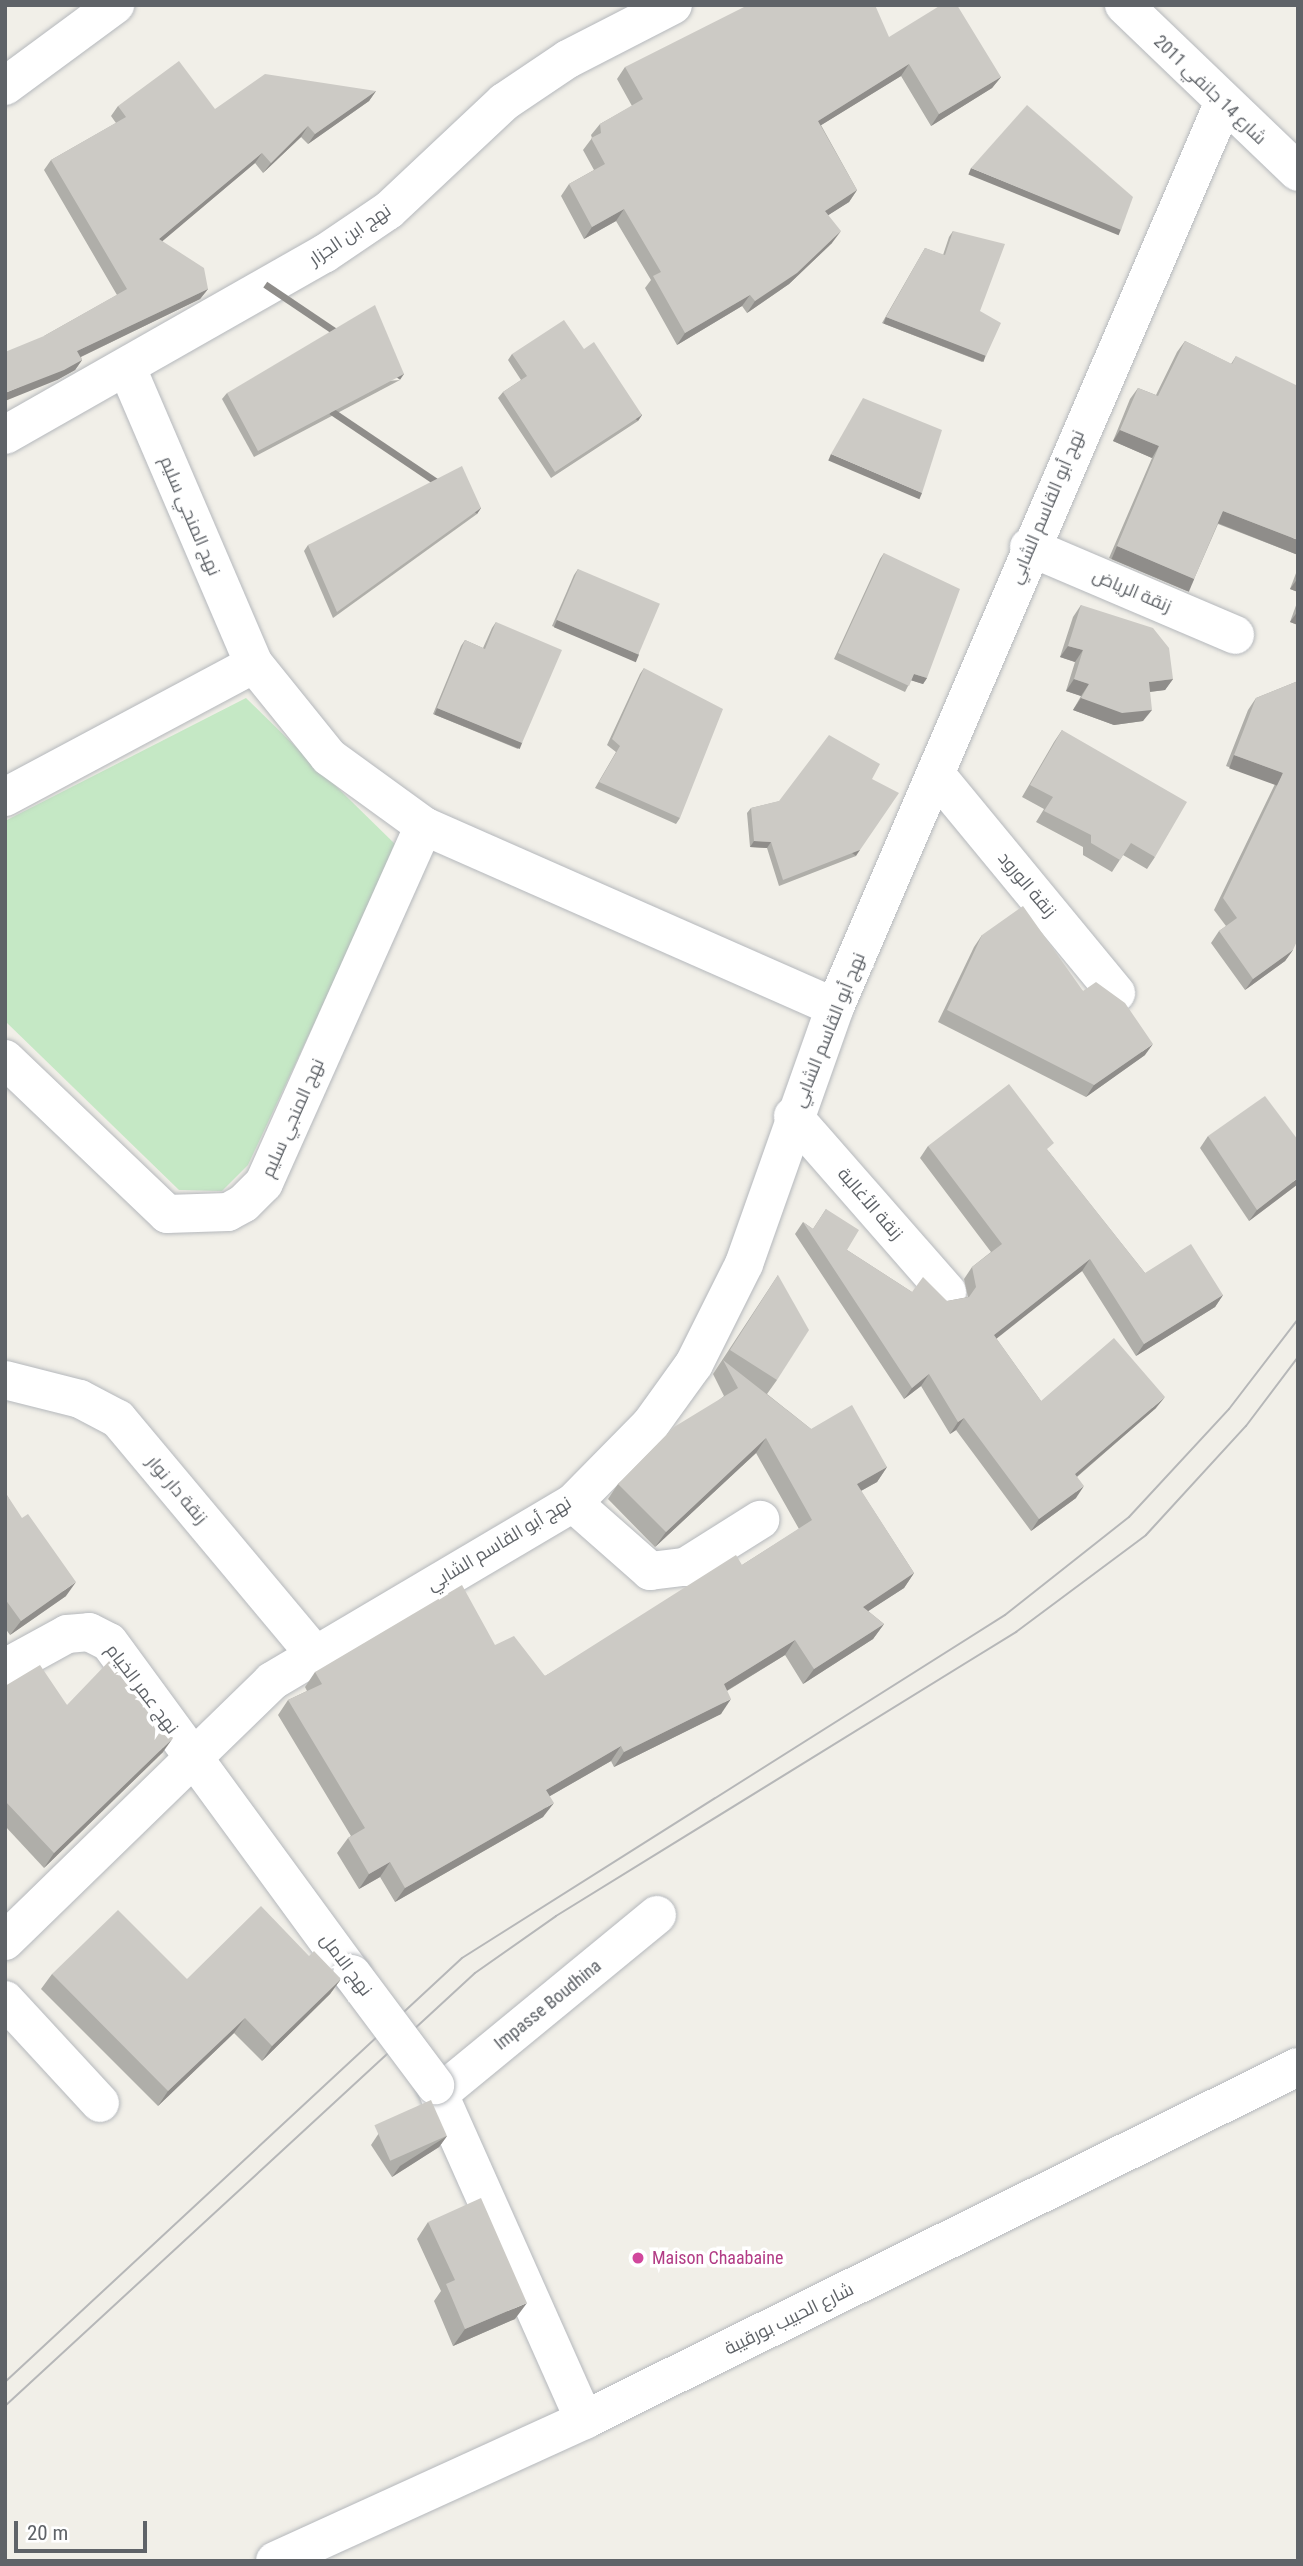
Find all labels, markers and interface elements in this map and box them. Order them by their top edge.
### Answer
street label: شارع 14 جانفي 2011 [1149,31,1271,149]
street label: نهج ابن الجزار [305,200,395,270]
street label: نهج أبو القاسم الشابي [1005,427,1089,587]
street label: نهج المنجي سليم [155,453,225,579]
street label: زنقة الرياض [1089,565,1175,617]
street label: زنقة الورود [993,848,1061,922]
street label: نهج أبو القاسم الشابي [788,949,870,1111]
street label: نهج المنجي سليم [257,1055,329,1181]
street label: زنقة الأغالبة [833,1163,907,1245]
street label: زنقة دار نوار [142,1451,212,1529]
street label: نهج أبو القاسم الشابي [423,1492,575,1596]
street label: نهج عمر الخيام [101,1640,183,1738]
street label: نهج الامل [316,1929,376,2001]
street label: Impasse Boudhina [490,1955,606,2055]
place label: Maison Chaabaine [652,2247,783,2269]
marker: Maison Chaabaine [630,2250,646,2266]
street label: شارع الحبيب بورقيبة [721,2278,857,2360]
scale bar [18,2506,150,2550]
text: 20 m [27,2521,68,2545]

